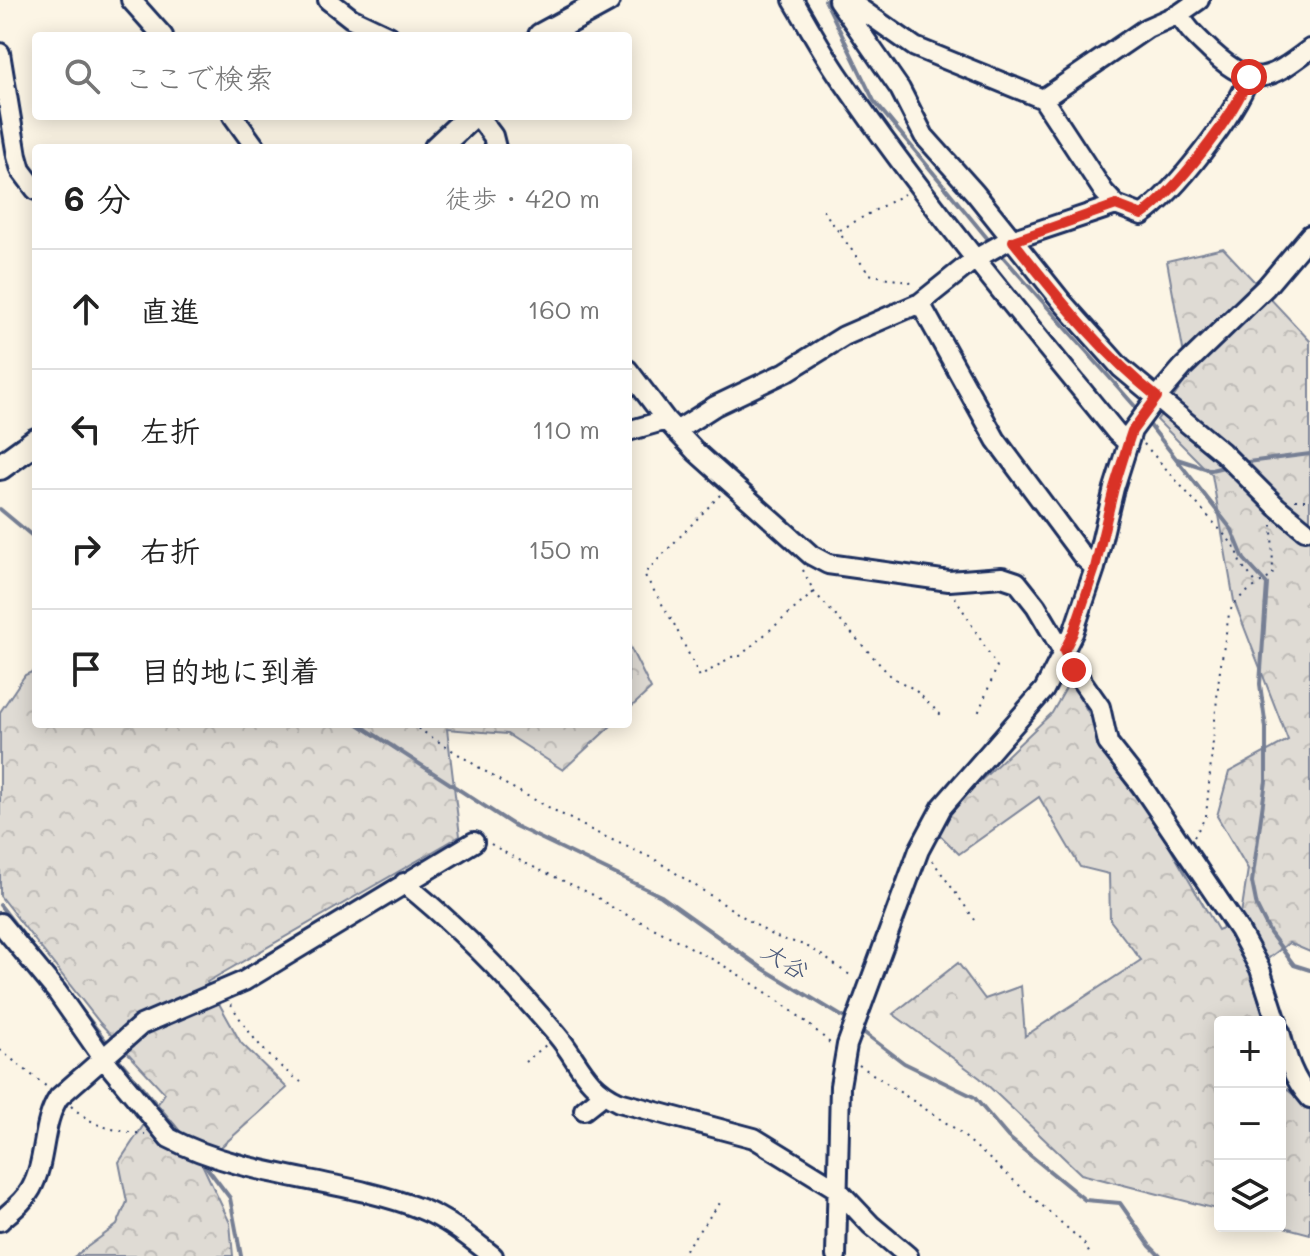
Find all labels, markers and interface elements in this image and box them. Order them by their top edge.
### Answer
search box [32,32,632,120]
icon: search [60,54,104,98]
text: ここで検索 [124,57,274,97]
route start [1231,59,1267,95]
text: 6 分 [64,175,131,220]
text: 徒歩 · 420 m [445,181,600,215]
icon: ahead [64,287,108,331]
text: 直進 [140,290,200,330]
text: 160 m [528,292,600,326]
icon: left [64,407,108,451]
text: 左折 [140,410,200,450]
text: 110 m [532,412,600,446]
icon: right [64,527,108,571]
text: 右折 [140,530,200,570]
text: 150 m [528,532,600,566]
icon: arrive [64,647,108,691]
text: 目的地に到着 [140,650,320,690]
route end [1056,652,1092,688]
water label: 大谷 [756,934,814,986]
map controls [1214,1016,1286,1232]
button: + [1214,1016,1286,1088]
button: − [1214,1088,1286,1160]
button: layers [1214,1160,1286,1232]

